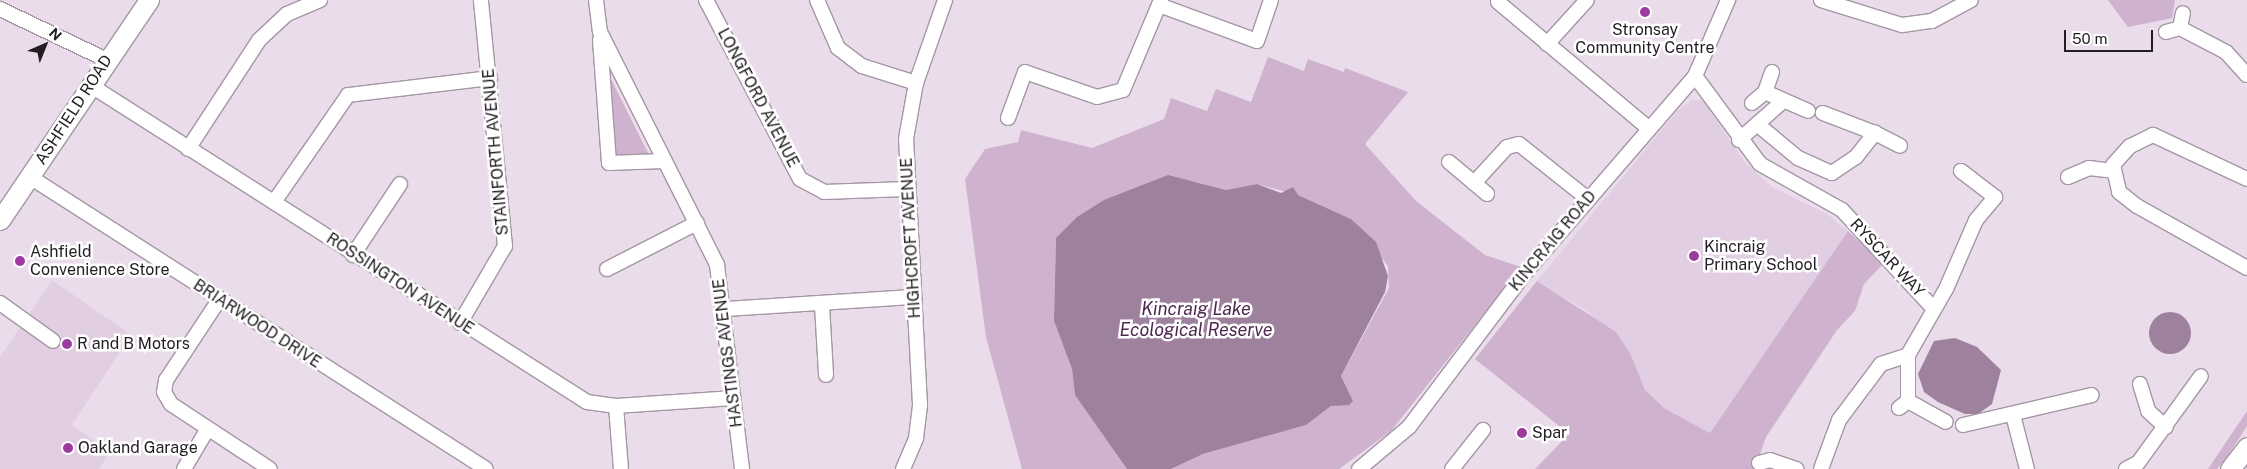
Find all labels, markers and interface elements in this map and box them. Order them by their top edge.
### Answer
marker: Stronsay Community Centre [1639,6,1651,18]
north arrow [20,20,70,70]
place label: Stronsay Community Centre [1575,20,1715,58]
scale bar [2067,20,2156,52]
text: N [46,25,65,44]
street label: LONGFORD AVENUE [713,25,803,171]
text: 50 m [2072,30,2107,47]
street label: ASHFIELD ROAD [31,52,117,168]
street label: STAINFORTH AVENUE [479,68,513,236]
street label: HIGHCROFT AVENUE [897,157,925,319]
street label: KINCRAIG ROAD [1505,187,1601,295]
street label: RYSCAR WAY [1846,215,1928,301]
street label: ROSSINGTON AVENUE [323,229,477,339]
place label: Kincraig Primary School [1704,237,1818,275]
place label: Ashfield Convenience Store [30,242,170,280]
marker: Kincraig Primary School [1688,250,1700,262]
marker: Ashfield Convenience Store [14,255,26,267]
street label: BRIARWOOD DRIVE [190,276,324,372]
street label: HASTINGS AVENUE [709,278,747,428]
water label: Kincraig Lake Ecological Reserve [1119,299,1273,342]
place label: R and B Motors [77,334,190,354]
marker: R and B Motors [61,338,73,350]
place label: Spar [1532,423,1567,443]
marker: Spar [1516,427,1528,439]
place label: Oakland Garage [78,438,198,458]
marker: Oakland Garage [62,442,74,454]

